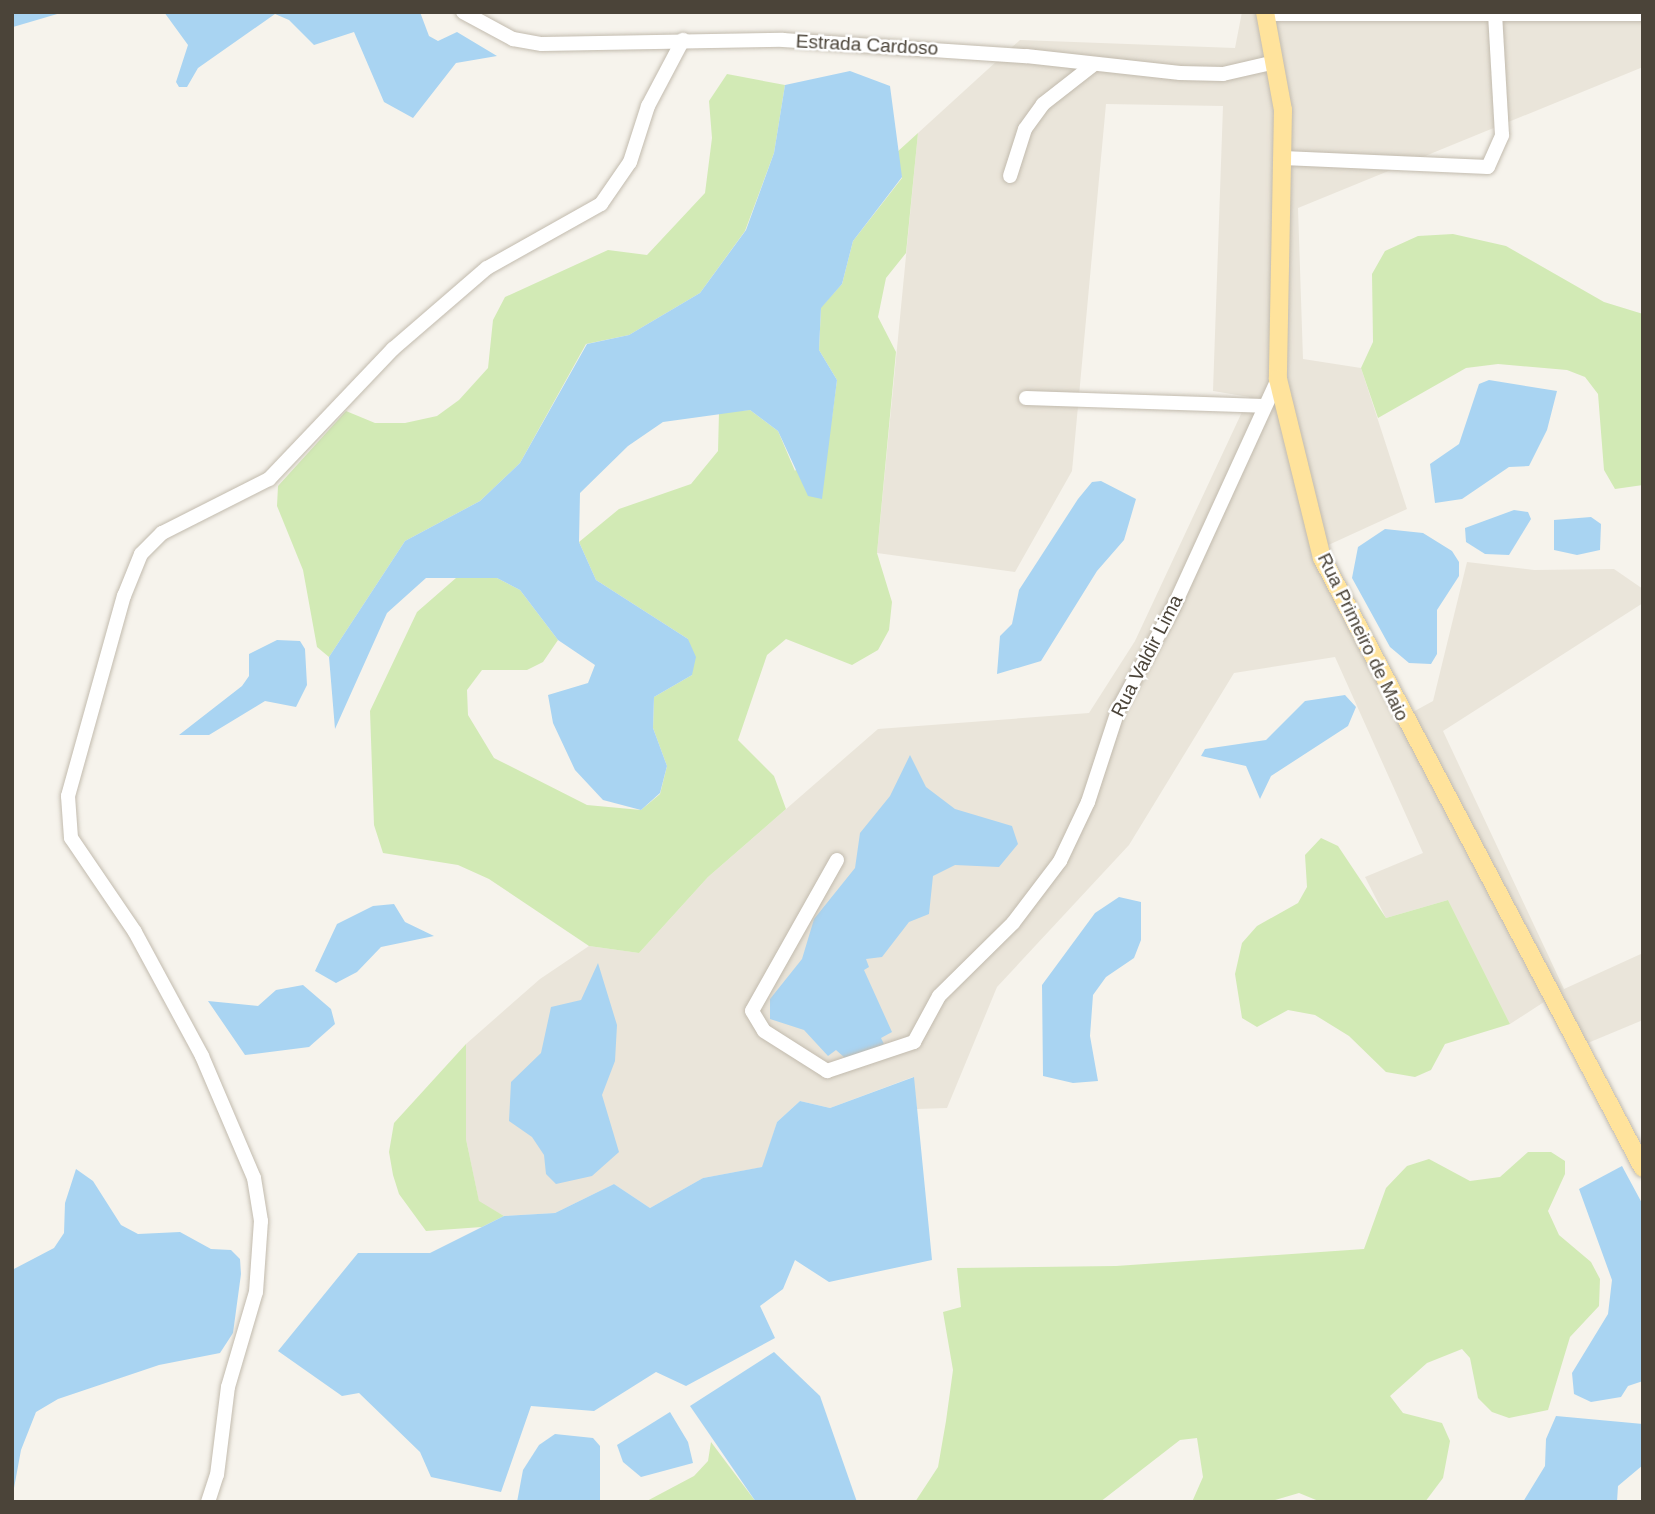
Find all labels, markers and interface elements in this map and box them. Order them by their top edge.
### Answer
street label: Estrada Cardoso [795,30,939,60]
street label: Rua Primeiro de Maio [1312,549,1414,725]
street label: Rua Valdir Lima [1106,591,1188,721]

